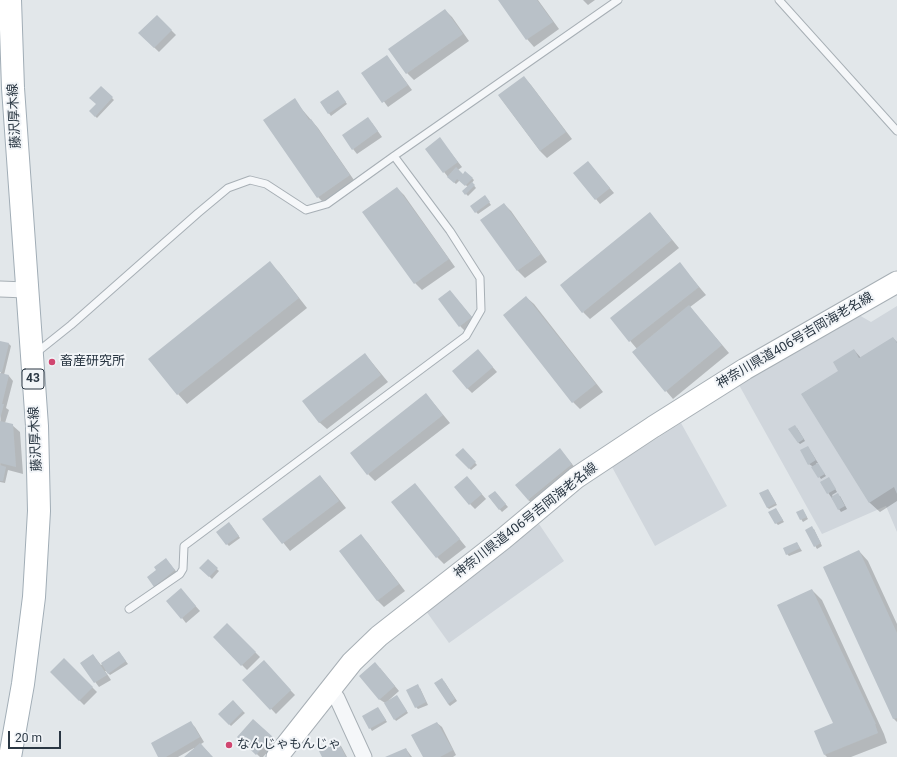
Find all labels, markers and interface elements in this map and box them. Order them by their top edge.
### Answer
street label: 藤沢厚木線 [6,83,24,149]
street label: 神奈川県道406号吉岡海老名線 [714,290,876,392]
place label: 畜産研究所 [60,354,125,370]
marker: 畜産研究所 [47,357,57,367]
road number: 43 [22,369,44,389]
street label: 藤沢厚木線 [27,406,45,472]
street label: 神奈川県道406号吉岡海老名線 [451,460,601,582]
scale bar [10,723,63,749]
text: 20 m [15,731,42,745]
place label: なんじゃもんじゃ [237,737,341,753]
marker: なんじゃもんじゃ [224,740,234,750]

